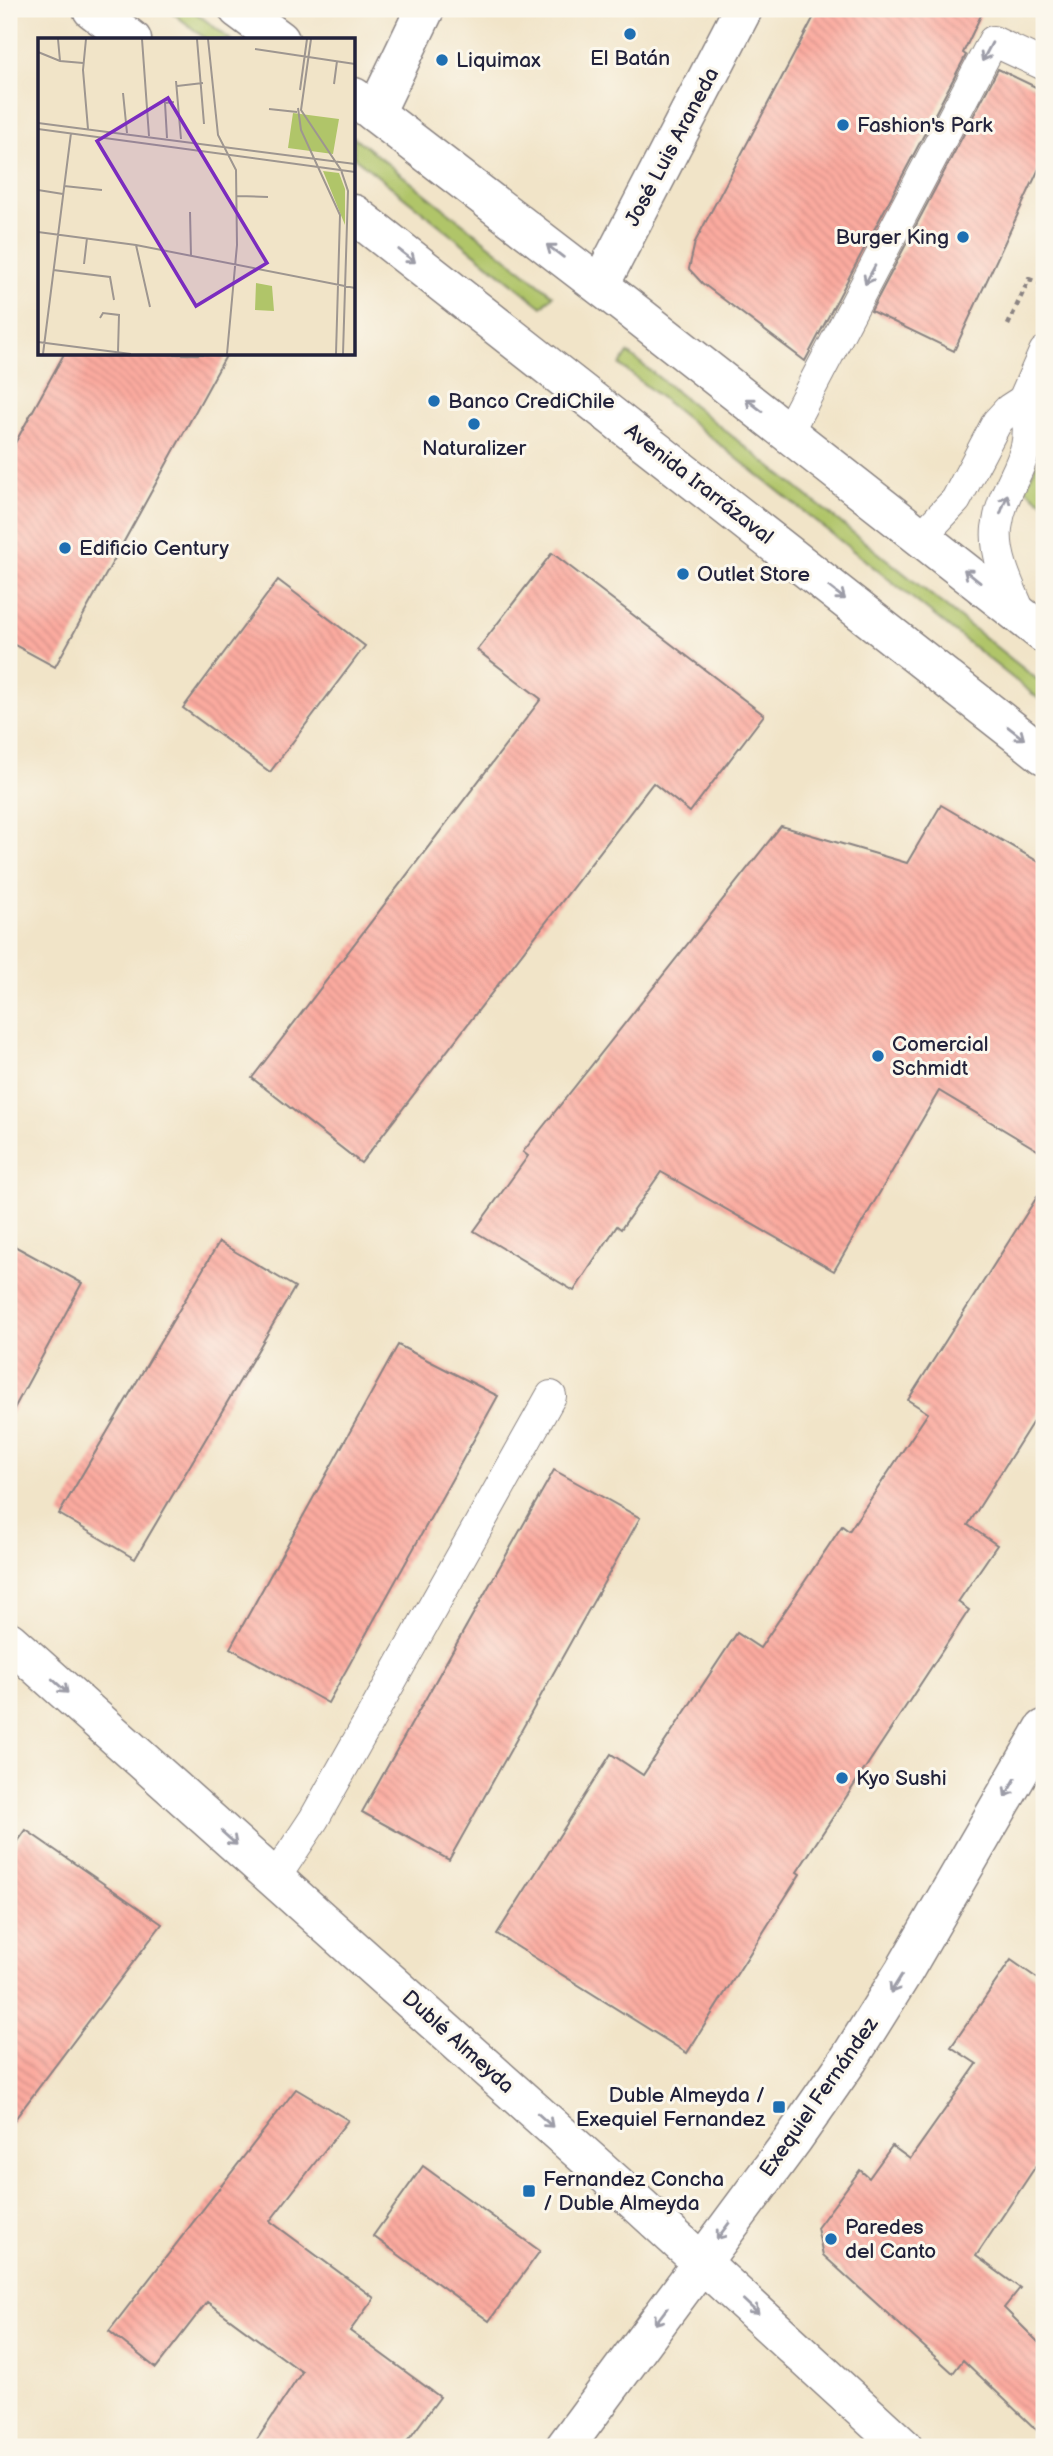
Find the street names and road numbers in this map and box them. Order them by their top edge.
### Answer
street label: José Luis Araneda [620,63,724,231]
street label: Avenida Irarrázaval [620,418,778,550]
street label: Dublé Almeyda [397,1985,519,2099]
street label: Exequiel Fernández [754,2012,884,2182]

